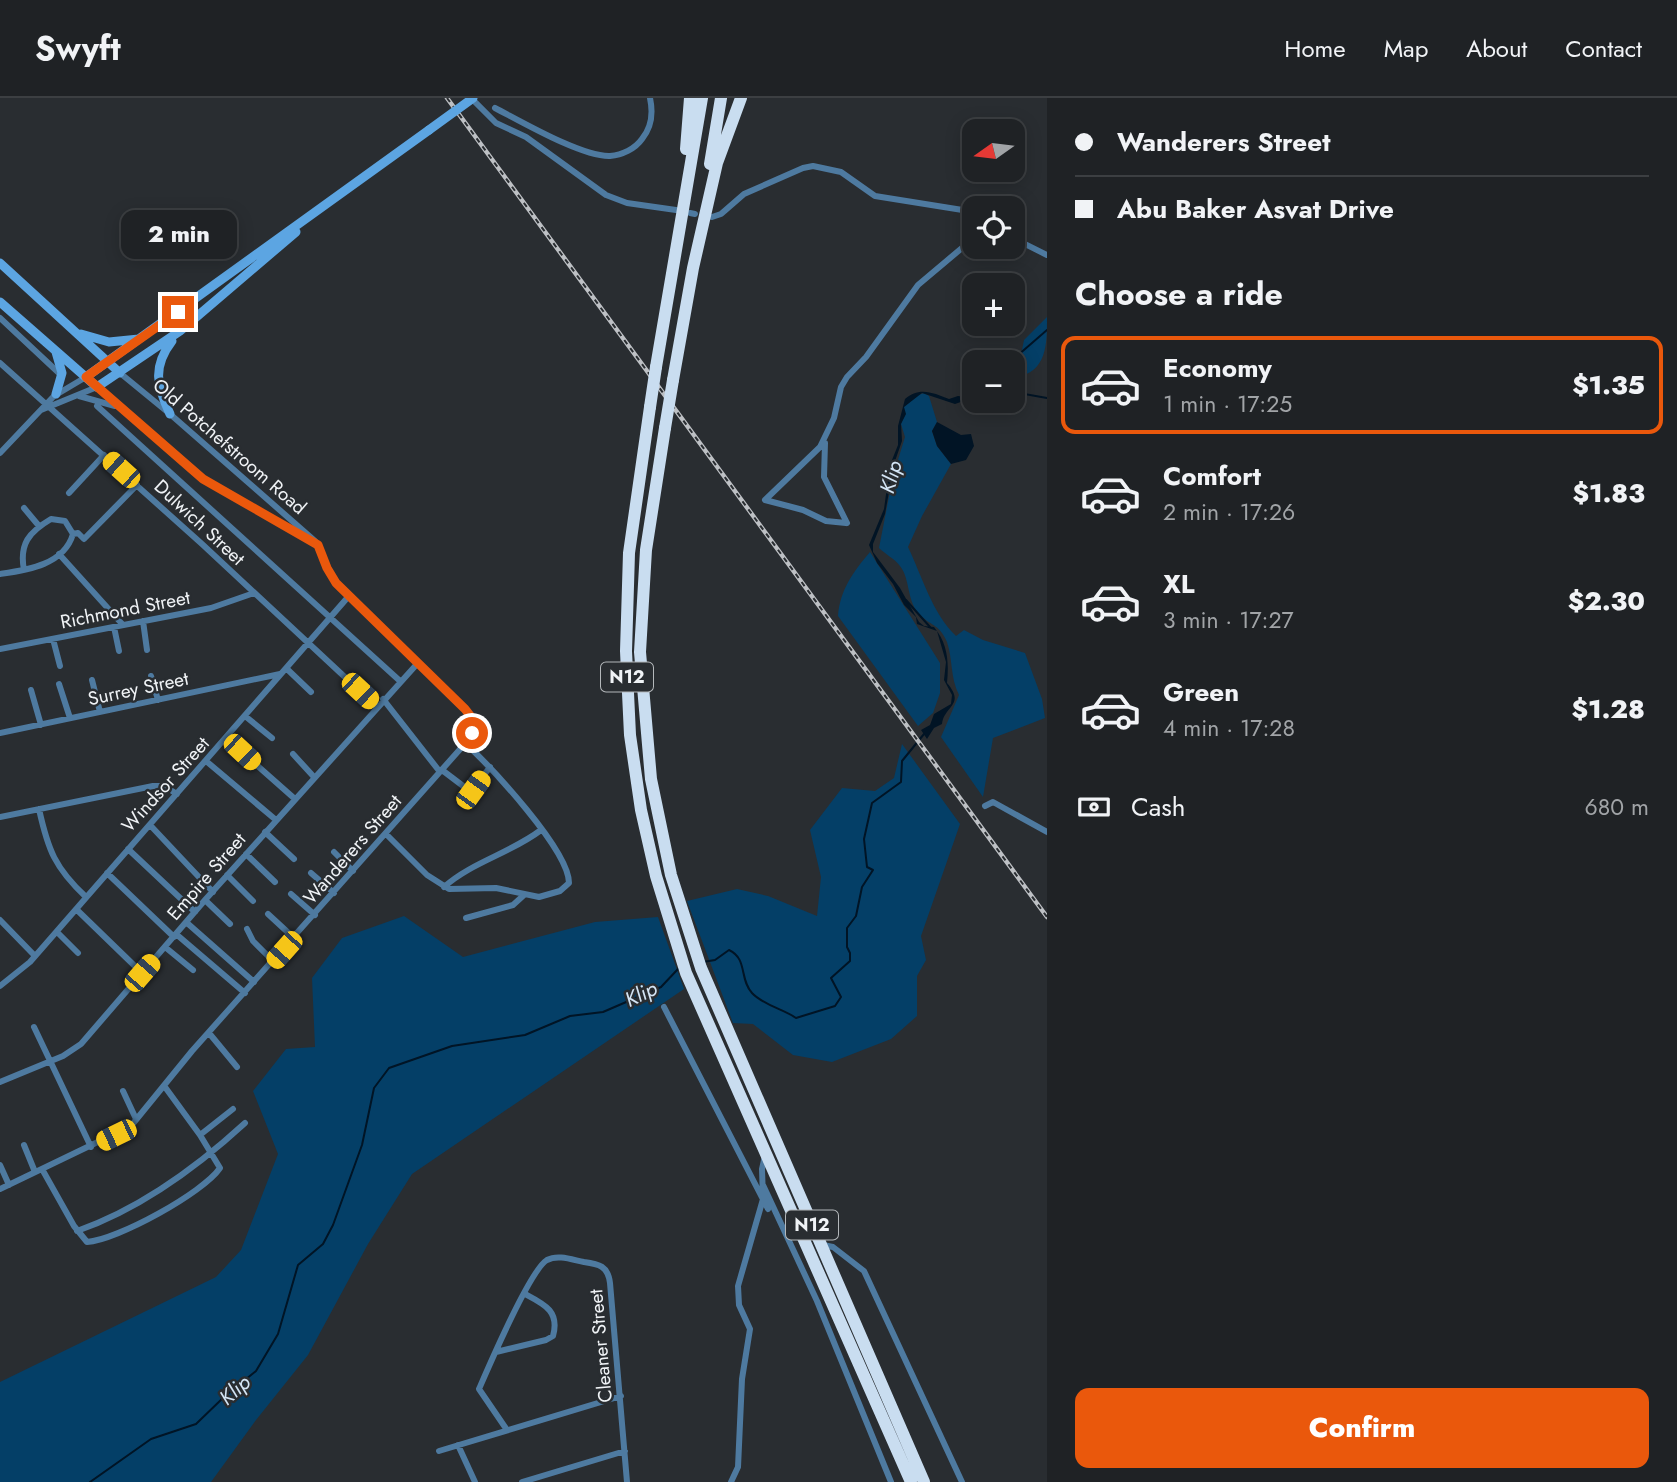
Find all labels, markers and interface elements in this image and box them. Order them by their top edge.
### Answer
text: Swyft [35,25,121,72]
text: Home [1284,31,1346,66]
text: Map [1384,31,1428,66]
text: About [1466,31,1527,66]
text: Contact [1565,31,1642,66]
north arrow [962,119,1026,182]
map controls [962,119,1025,413]
text: Wanderers Street [1117,123,1330,161]
text: Abu Baker Asvat Drive [1117,190,1394,228]
button: locate [962,196,1025,259]
callout: 2 min [120,211,236,260]
text: 2 min [148,217,210,251]
text: Choose a ride [1075,271,1283,317]
button: + [962,273,1025,336]
route end [162,296,194,328]
text: Economy [1163,349,1272,387]
button: − [962,350,1025,413]
icon: car [1079,354,1142,417]
text: $1.35 [1572,366,1645,404]
street label: Old Potchefstroom Road [147,372,312,521]
text: 1 min · 17:25 [1163,387,1292,421]
car [99,448,144,492]
water label: Klip [872,457,910,497]
text: Comfort [1163,457,1261,495]
icon: car [1079,462,1142,525]
street label: Dulwich Street [148,473,251,572]
text: $1.83 [1573,474,1645,512]
text: 2 min · 17:26 [1163,495,1295,529]
text: XL [1163,565,1195,603]
icon: car [1079,570,1142,633]
text: $2.30 [1568,582,1645,620]
street label: Richmond Street [58,584,193,635]
text: 3 min · 17:27 [1163,603,1294,637]
road number: N12 [601,662,653,692]
street label: Surrey Street [85,665,191,712]
car [338,669,383,713]
text: Green [1163,673,1239,711]
icon: car [1079,678,1142,741]
text: $1.28 [1572,690,1645,728]
text: 4 min · 17:28 [1163,711,1295,745]
route start [456,717,488,749]
street label: Windsor Street [115,730,216,838]
car [220,730,265,774]
car [453,767,494,813]
street label: Wanderers Street [297,788,408,910]
icon: cash [1075,788,1113,826]
text: Cash [1131,788,1185,826]
text: 680 m [1585,790,1649,824]
street label: Empire Street [161,826,252,926]
car [263,927,306,973]
car [121,950,164,996]
water label: Klip [620,973,663,1015]
car [93,1116,140,1154]
road number: N12 [786,1210,838,1240]
street label: Cleaner Street [582,1288,619,1404]
water label: Klip [213,1368,258,1412]
button: Confirm [1075,1388,1649,1468]

